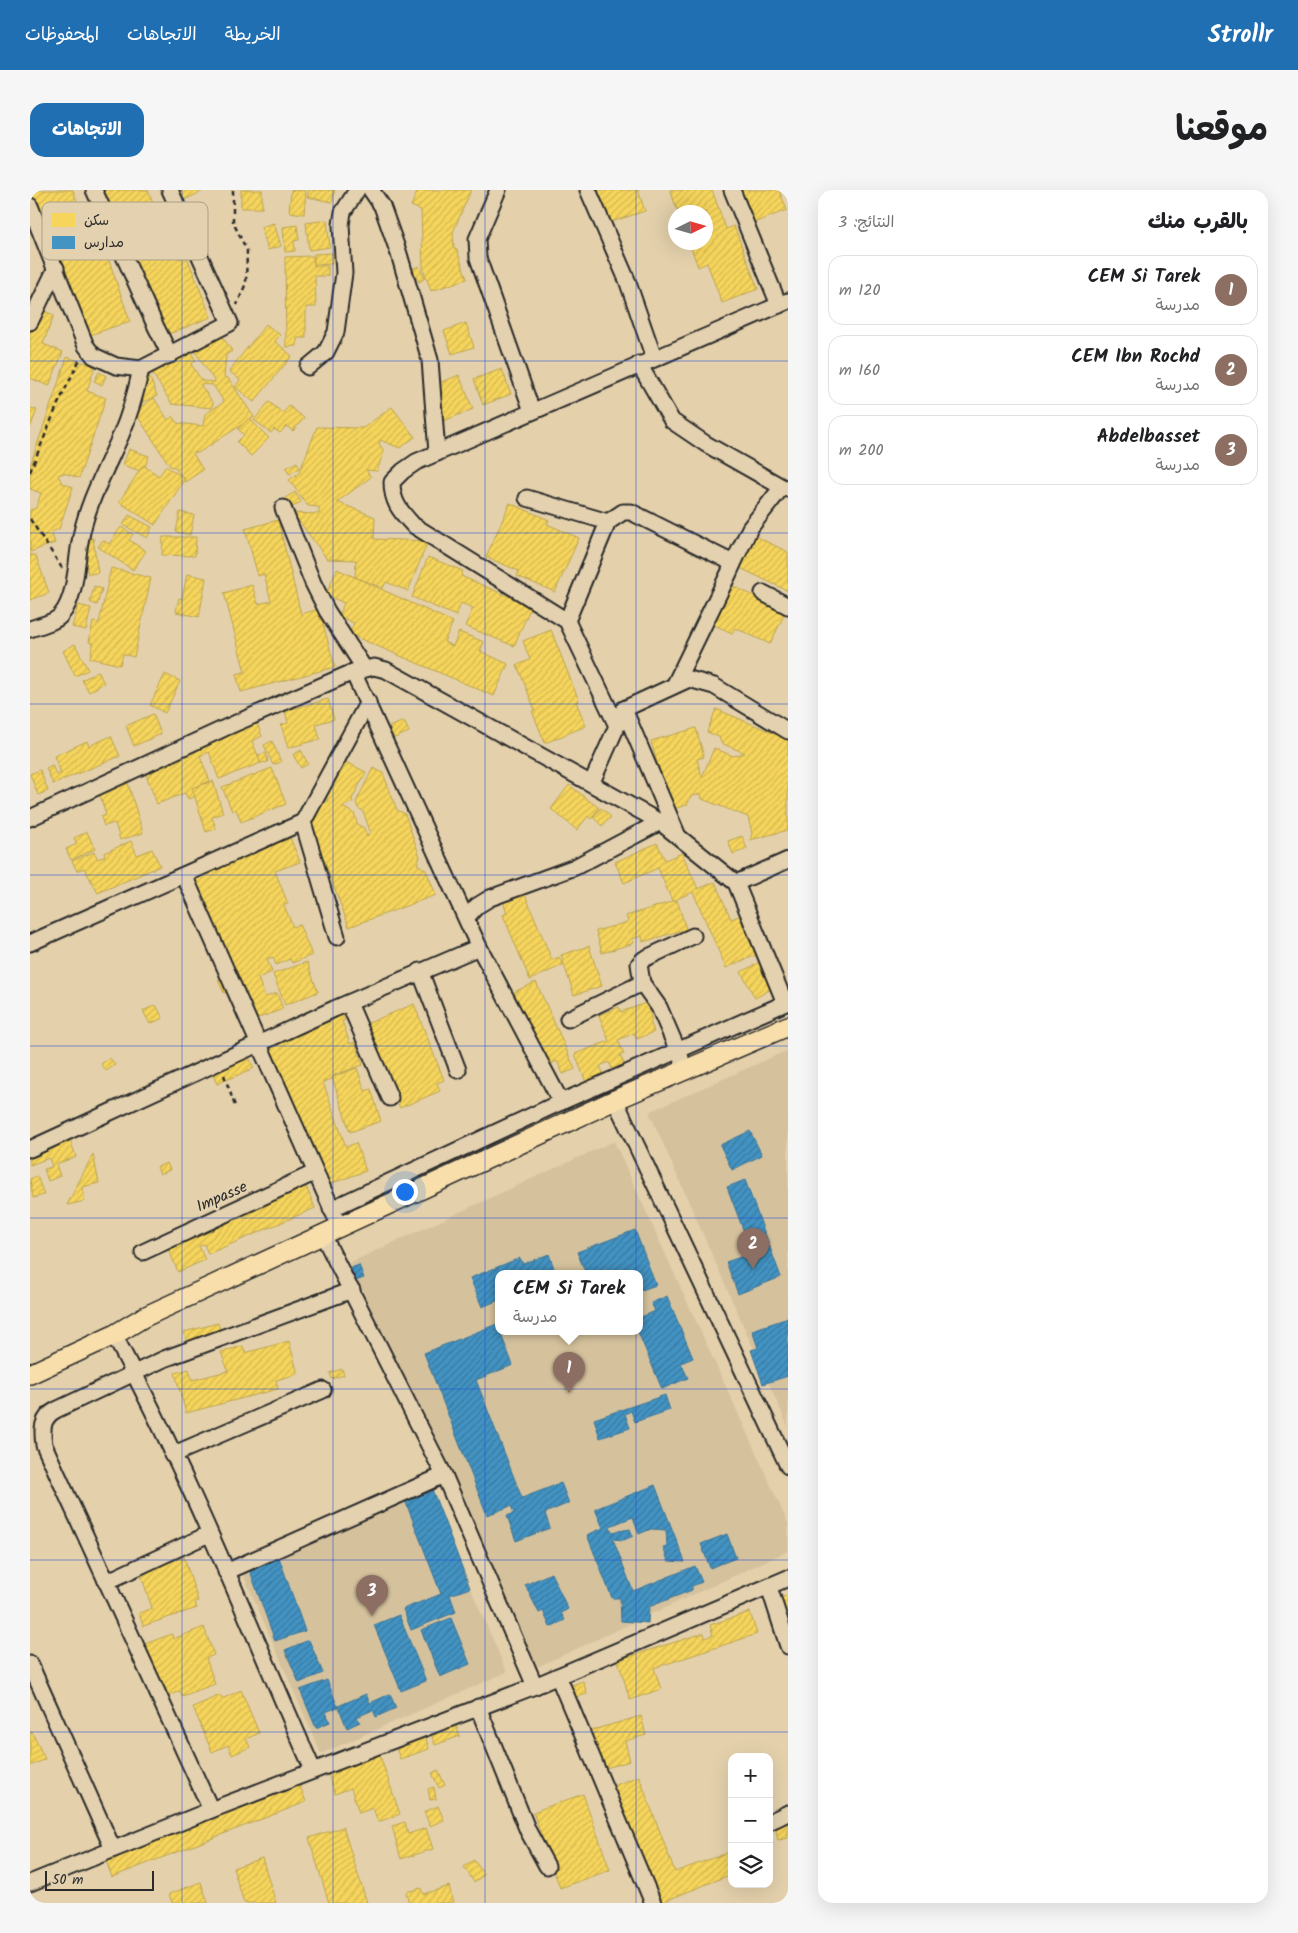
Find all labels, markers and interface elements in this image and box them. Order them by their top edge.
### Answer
text: Strollr [1208,16,1273,55]
text: المحفوظات [25,21,99,50]
text: الاتجاهات [127,21,197,50]
text: الخريطة [225,21,281,50]
button: الاتجاهات [30,103,144,157]
text: موقعنا [1175,103,1268,159]
legend [42,202,208,260]
north arrow [668,205,713,250]
text: بالقرب منك [1148,206,1248,239]
text: سكن [84,210,109,232]
text: النتائج: 3 [838,210,894,235]
text: مدارس [84,232,124,254]
text: CEM Si Tarek [1088,262,1200,292]
text: 120 m [839,278,881,303]
text: 1 [1229,278,1233,303]
text: مدرسة [1155,293,1200,318]
text: CEM Ibn Rochd [1071,342,1200,372]
text: 160 m [839,358,880,383]
text: 2 [1226,358,1236,383]
text: مدرسة [1155,373,1200,398]
text: Abdelbasset [1097,422,1200,452]
text: 200 m [839,438,883,463]
text: 3 [1227,438,1235,463]
text: مدرسة [1155,453,1200,478]
street label: Impasse [192,1175,252,1219]
your location [392,1179,418,1205]
pin: 2 [737,1228,769,1269]
popup [495,1270,643,1335]
text: CEM Si Tarek [513,1274,625,1304]
text: مدرسة [513,1305,557,1330]
pin: 1 [553,1352,585,1393]
pin: 3 [356,1575,388,1616]
map controls [728,1753,773,1888]
button: + [728,1753,773,1798]
button: − [728,1798,773,1843]
button: layers [728,1843,773,1888]
scale bar [45,1868,154,1891]
text: 50 m [52,1869,83,1891]

